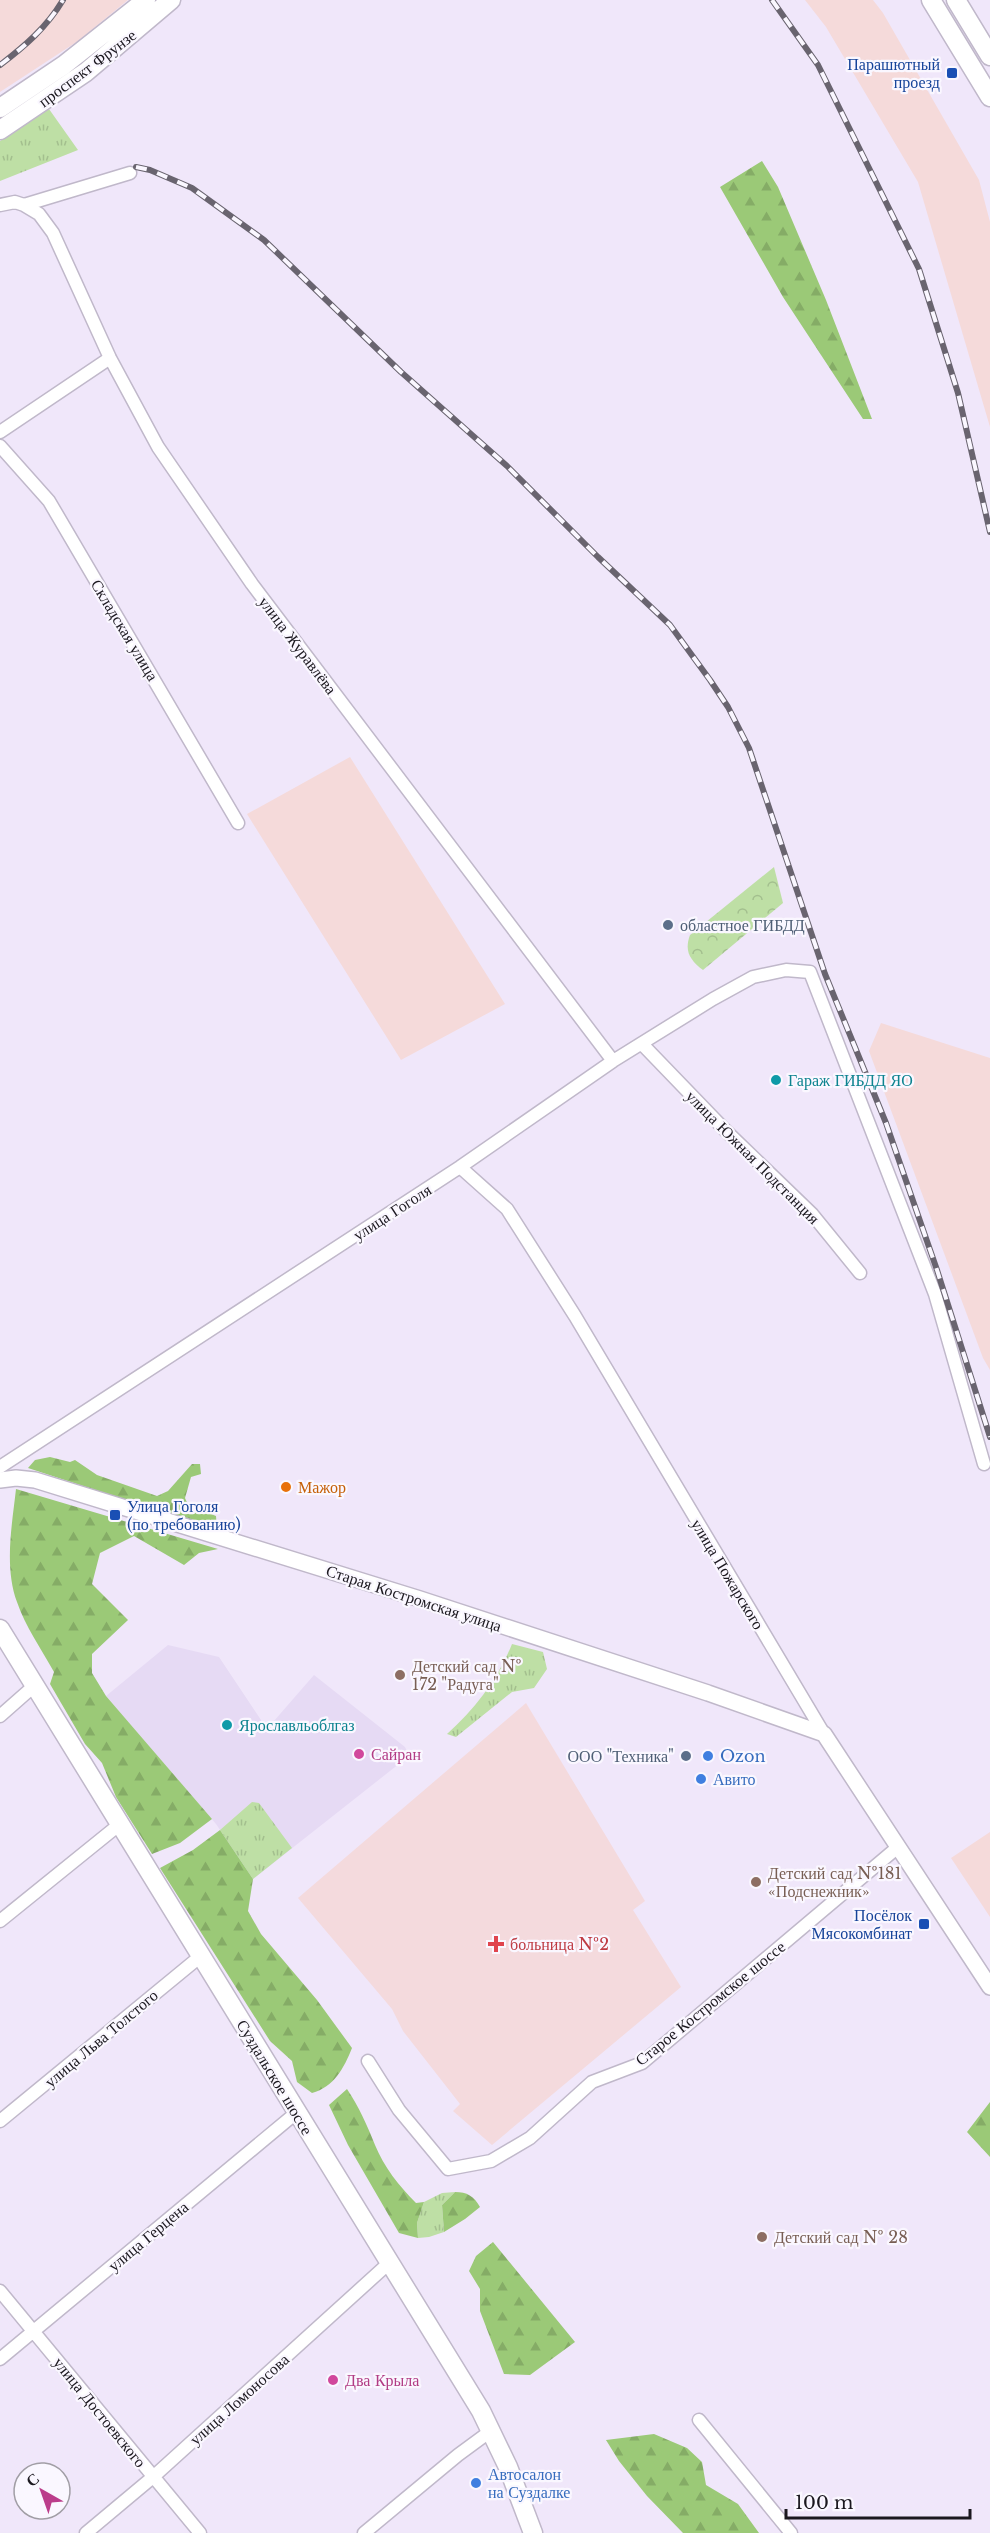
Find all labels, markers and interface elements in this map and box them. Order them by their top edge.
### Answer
street label: проспект Фрунзе [34,25,140,111]
place label: Парашютный проезд [847,54,940,92]
marker: Парашютный проезд [945,66,959,80]
street label: Складская улица [87,576,163,684]
street label: улица Журавлёва [255,592,341,698]
place label: областное ГИБДД [680,915,805,935]
marker: областное ГИБДД [661,918,675,932]
place label: Гараж ГИБДД ЯО [788,1070,913,1090]
marker: Гараж ГИБДД ЯО [769,1073,783,1087]
street label: улица Южная Подстанция [682,1086,825,1229]
street label: улица Гоголя [349,1179,435,1245]
place label: Мажор [298,1477,346,1497]
marker: Мажор [279,1480,293,1494]
place label: Улица Гоголя (по требованию) [127,1496,241,1534]
marker: Улица Гоголя (по требованию) [108,1508,122,1522]
street label: улица Пожарского [687,1515,769,1633]
street label: Старая Костромская улица [324,1560,504,1636]
place label: Детский сад № 172 "Радуга" [412,1656,522,1694]
marker: Детский сад № 172 "Радуга" [393,1668,407,1682]
place label: Ярославльоблгаз [239,1715,355,1735]
marker: Ярославльоблгаз [220,1718,234,1732]
place label: Сайран [371,1744,421,1764]
place label: ООО "Техника" [568,1746,674,1766]
place label: Ozon [720,1746,765,1766]
marker: Сайран [352,1747,366,1761]
marker: ООО "Техника" [679,1749,693,1763]
marker: Ozon [701,1749,715,1763]
place label: Авито [713,1769,755,1789]
marker: Авито [694,1772,708,1786]
place label: Детский сад №181 «Подснежник» [768,1863,902,1901]
marker: Детский сад №181 «Подснежник» [749,1875,763,1889]
place label: Посёлок Мясокомбинат [812,1905,912,1943]
marker: Посёлок Мясокомбинат [917,1917,931,1931]
place label: больница №2 [510,1934,609,1954]
marker: больница №2 [487,1935,505,1953]
street label: Старое Костромское шоссе [631,1936,789,2070]
street label: улица Льва Толстого [40,1985,162,2091]
street label: Суздальское шоссе [233,2016,317,2138]
street label: улица Герцена [104,2197,192,2275]
place label: Детский сад № 28 [774,2227,908,2247]
marker: Детский сад № 28 [755,2230,769,2244]
street label: улица Ломоносова [185,2349,293,2449]
street label: улица Достоевского [49,2353,151,2471]
place label: Два Крыла [345,2370,419,2390]
marker: Два Крыла [326,2373,340,2387]
north arrow [12,2461,72,2521]
place label: Автосалон на Суздалке [488,2464,570,2502]
text: С [22,2468,43,2491]
marker: Автосалон на Суздалке [469,2476,483,2490]
scale bar [786,2482,970,2520]
text: 100 m [795,2492,853,2514]

